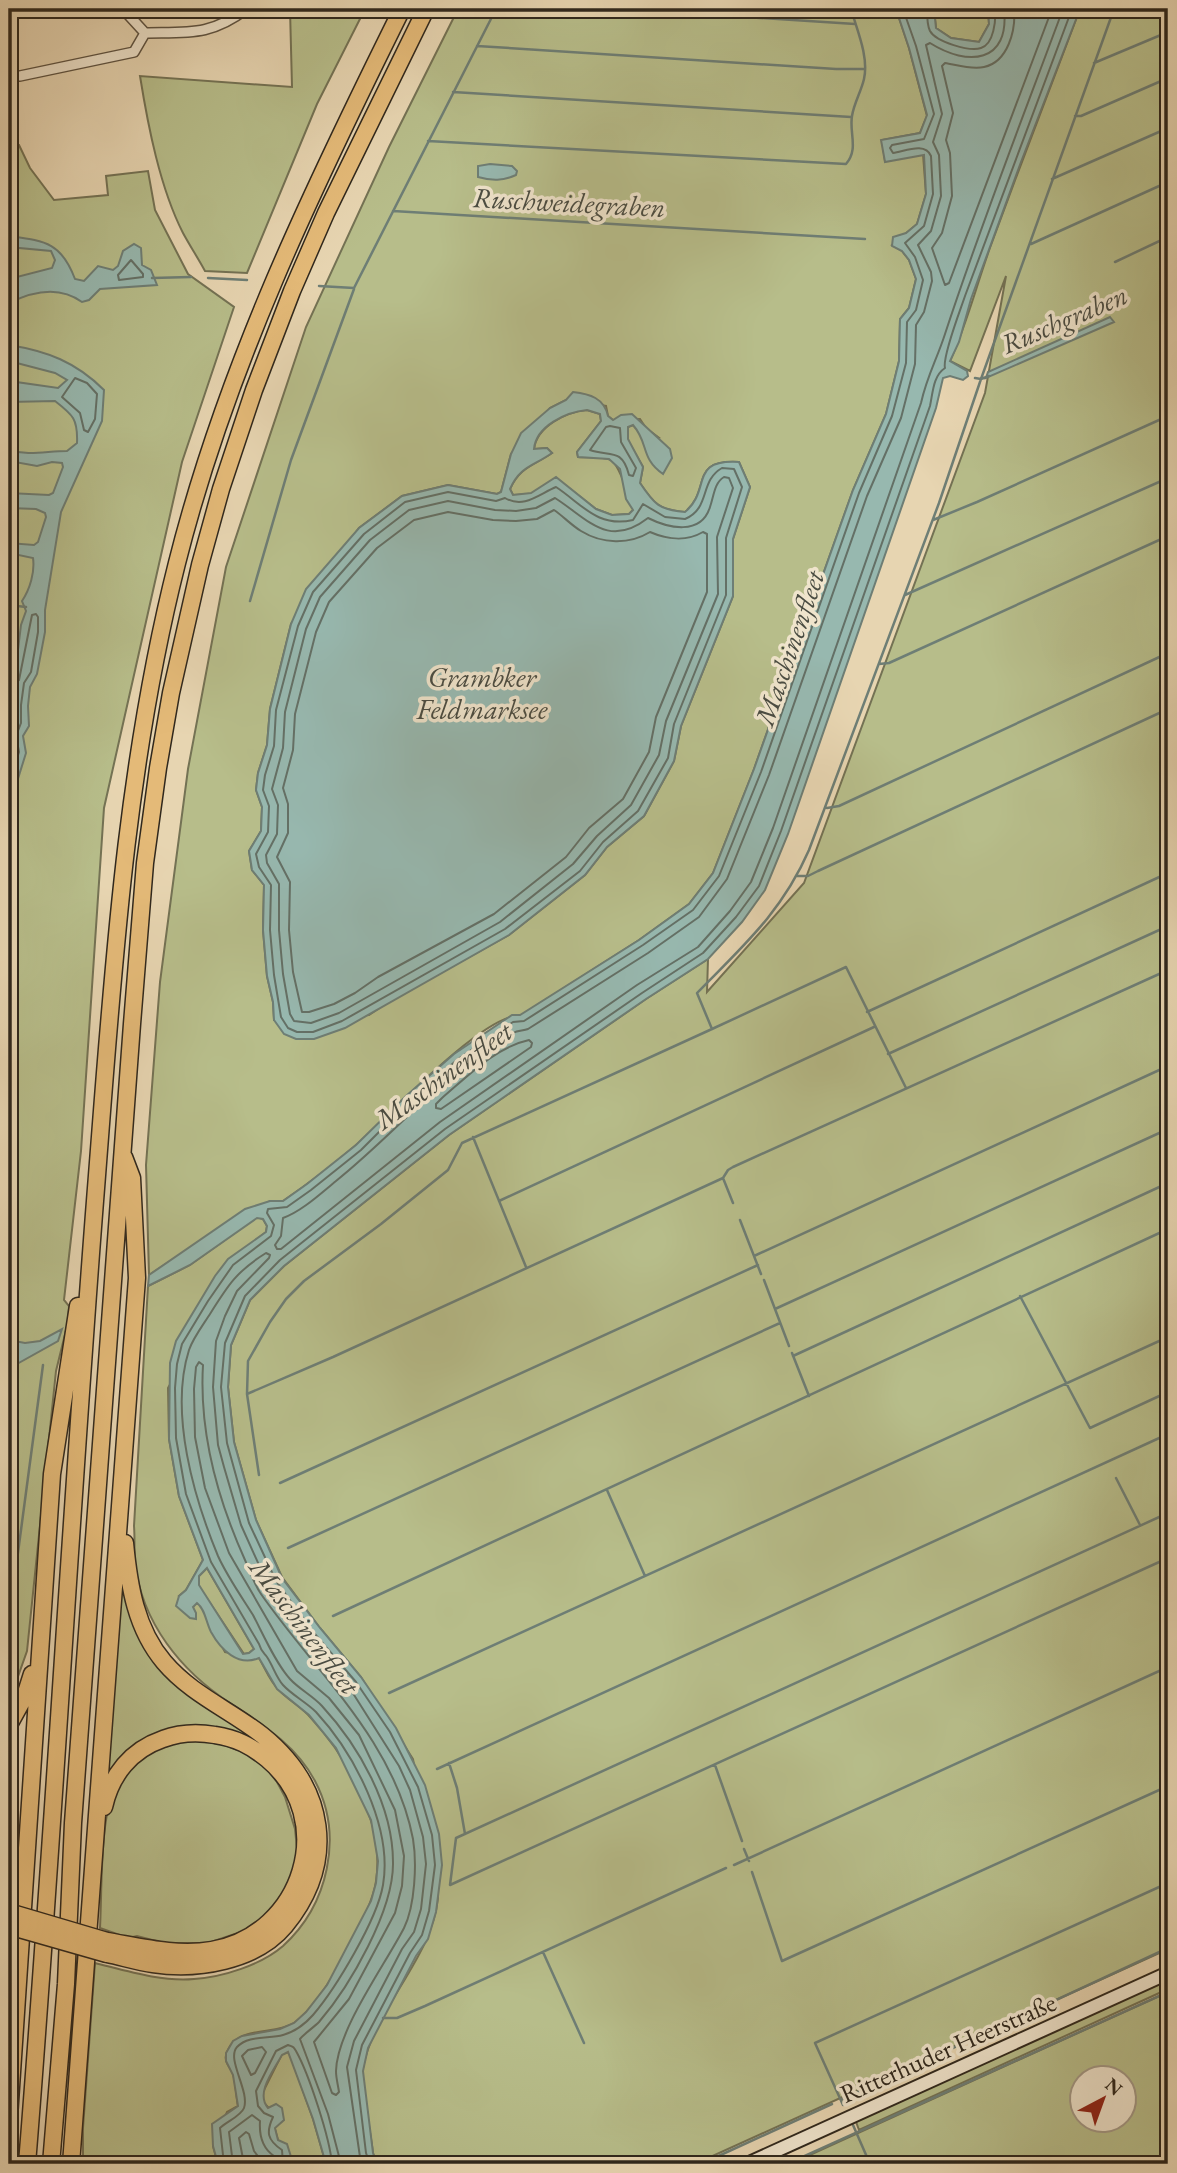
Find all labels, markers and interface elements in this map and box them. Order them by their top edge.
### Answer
water label: Ruschweidegraben [472,179,666,225]
water label: Ruschgraben [995,276,1133,362]
water label: Maschinenfleet [745,564,833,732]
water label: Grambker Feldmarksee [415,659,548,727]
water label: Maschinenfleet [365,1012,520,1138]
water label: Maschinenfleet [241,1549,369,1703]
street label: Ritterhuder Heerstraße [835,1985,1061,2111]
north arrow [1068,2064,1138,2134]
text: N [1100,2072,1128,2101]

